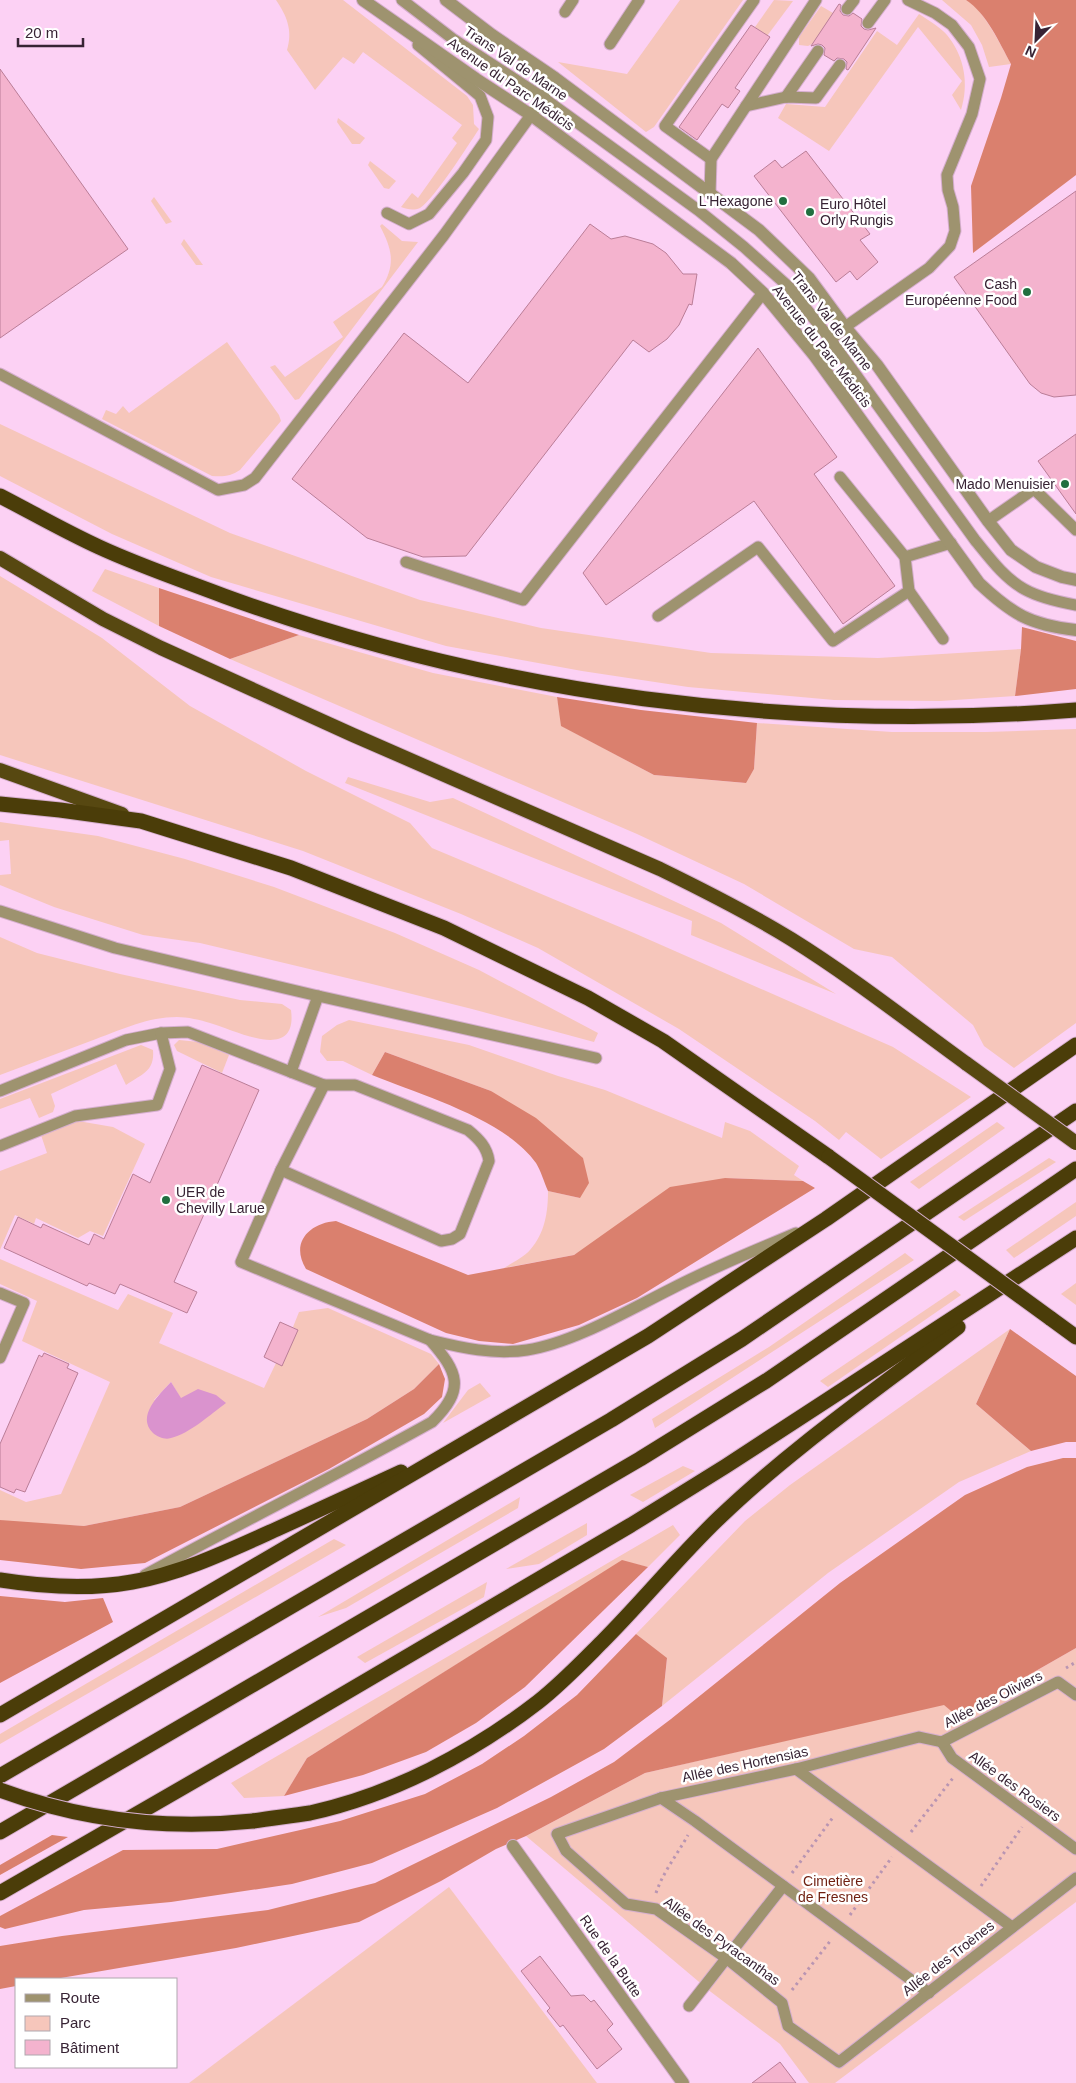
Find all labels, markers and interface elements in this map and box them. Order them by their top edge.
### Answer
scale bar [18,15,82,47]
north arrow [1011,15,1061,65]
street label: Trans Val de Marne [461,22,571,104]
text: 20 m [25,24,58,41]
street label: Avenue du Parc Médicis [445,34,577,134]
text: N [1023,43,1039,61]
place label: L'Hexagone [699,193,773,209]
marker: L'Hexagone [777,195,789,207]
place label: Euro Hôtel Orly Rungis [820,196,893,228]
marker: Euro Hôtel Orly Rungis [804,206,816,218]
street label: Trans Val de Marne [788,268,876,374]
place label: Cash Européenne Food [905,276,1017,308]
street label: Avenue du Parc Médicis [769,282,875,410]
marker: Cash Européenne Food [1021,286,1033,298]
place label: Mado Menuisier [955,476,1055,492]
marker: Mado Menuisier [1059,478,1071,490]
place label: UER de Chevilly Larue [176,1184,265,1216]
marker: UER de Chevilly Larue [160,1194,172,1206]
street label: Allée des Oliviers [941,1667,1045,1731]
street label: Allée des Hortensias [681,1743,809,1785]
street label: Allée des Rosiers [966,1748,1064,1824]
park label: Cimetière de Fresnes [798,1873,868,1905]
street label: Allée des Pyracanthas [661,1894,783,1988]
street label: Rue de la Butte [577,1912,645,2000]
street label: Allée des Troènes [899,1917,997,1999]
legend [15,1978,178,2068]
text: Route [60,1989,100,2006]
text: Parc [60,2014,91,2031]
text: Bâtiment [60,2039,120,2056]

